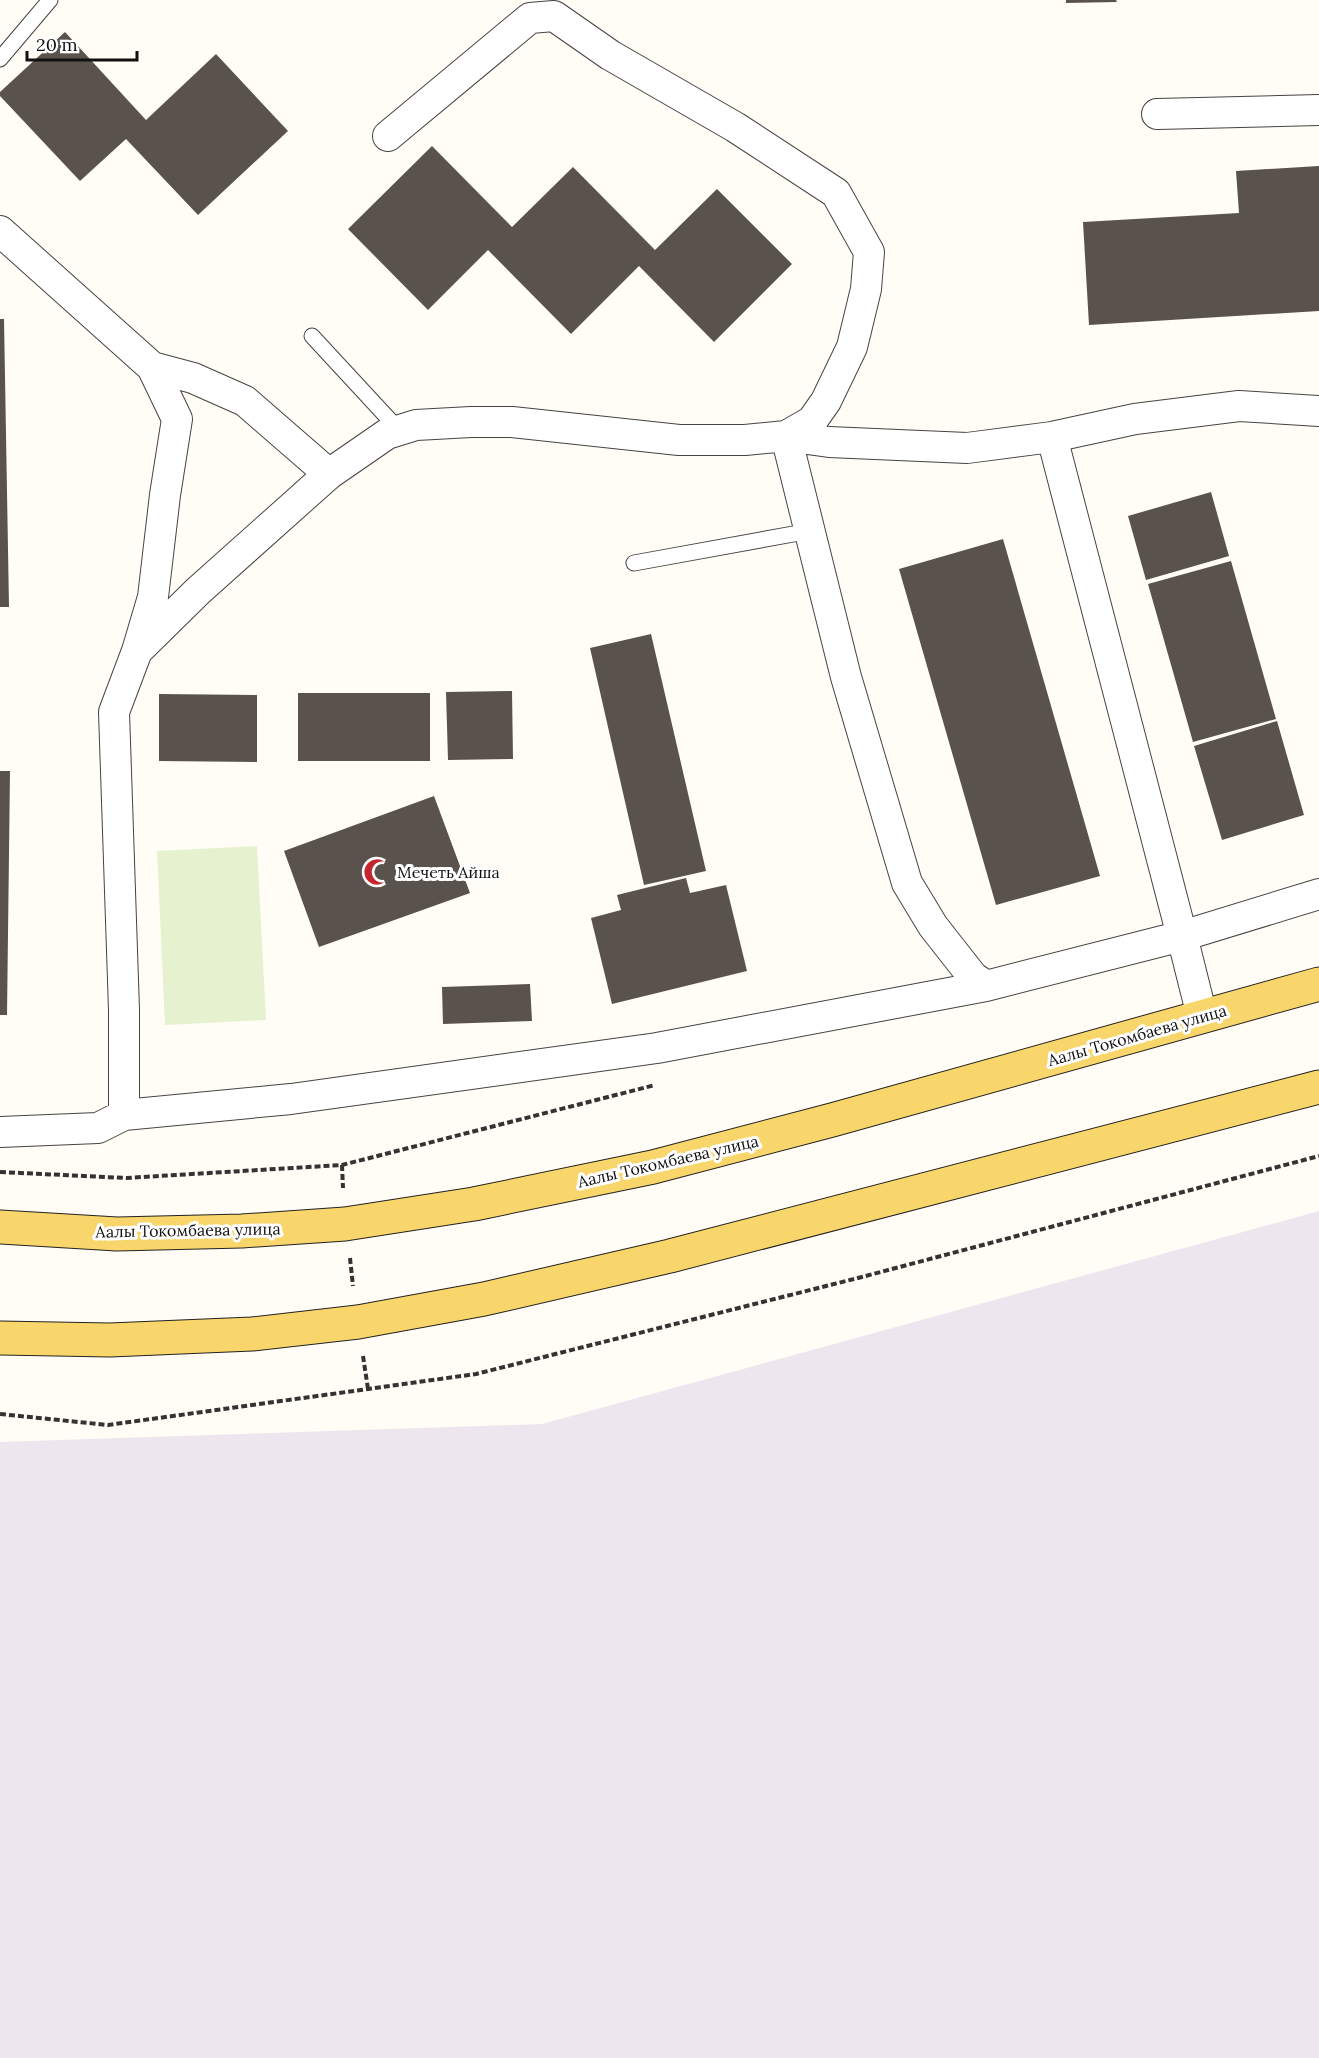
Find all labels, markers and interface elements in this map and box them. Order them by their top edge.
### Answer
scale bar [27,24,136,62]
text: 20 m [36,33,78,56]
mosque icon: Мечеть Айша [362,857,392,887]
place label: Мечеть Айша [397,862,500,882]
street label: Аалы Токомбаева улица [1044,1000,1229,1070]
street label: Аалы Токомбаева улица [575,1130,760,1192]
street label: Аалы Токомбаева улица [94,1218,281,1242]

